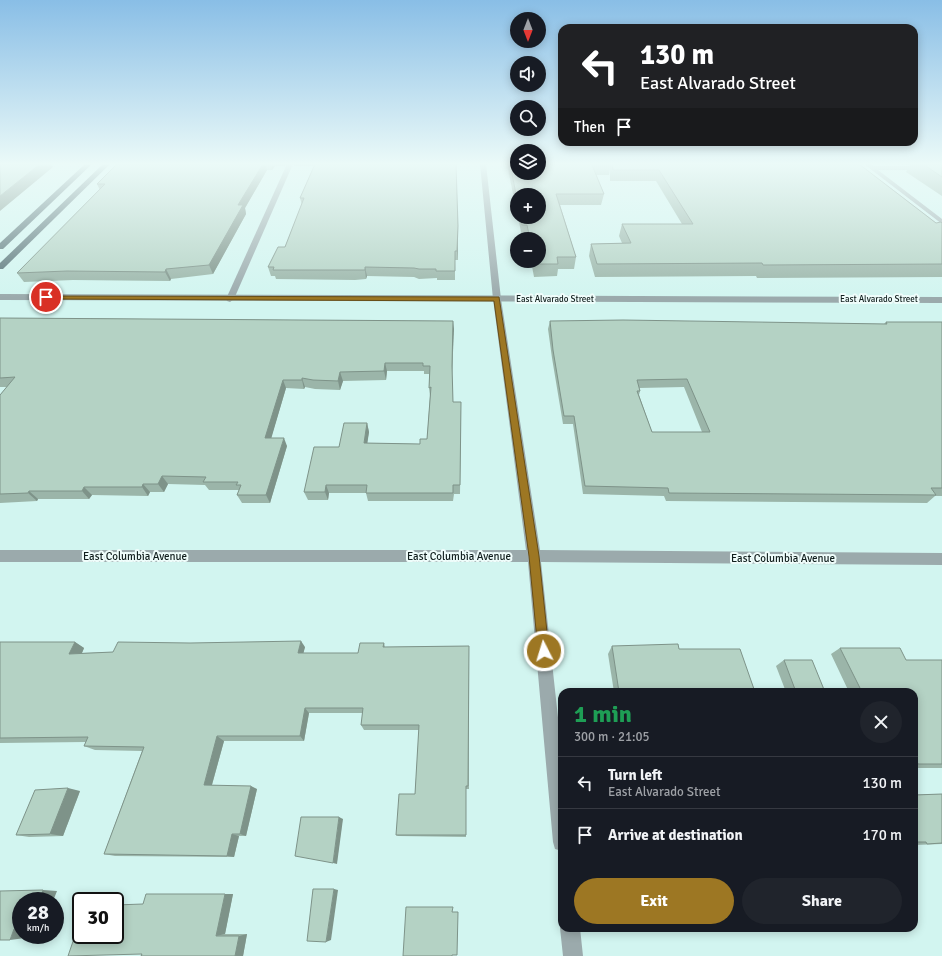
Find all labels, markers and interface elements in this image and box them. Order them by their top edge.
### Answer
north arrow [510,12,546,48]
map controls [510,12,546,268]
text: 130 m [640,38,714,72]
icon: left [574,40,626,92]
button: sound [510,56,546,92]
text: East Alvarado Street [640,72,796,94]
button: search [510,100,546,136]
icon: arrive [613,116,635,138]
text: Then [574,118,605,136]
button: layers [510,144,546,180]
button: + [510,188,546,224]
button: − [510,232,546,268]
pin [29,280,63,314]
icon: arrive [35,286,57,308]
street label: East Alvarado Street [516,294,594,305]
street label: East Alvarado Street [840,294,918,305]
street label: East Columbia Avenue [83,550,187,563]
street label: East Columbia Avenue [407,550,511,563]
street label: East Columbia Avenue [731,552,835,565]
position arrow [523,630,565,672]
text: 1 min [574,699,632,729]
button: close [860,701,902,743]
text: 300 m · 21:05 [574,729,650,745]
text: Turn left [608,766,662,784]
icon: left [574,772,596,794]
text: 130 m [862,774,902,792]
text: East Alvarado Street [608,784,721,800]
icon: arrive [574,824,596,846]
text: Arrive at destination [608,826,743,844]
text: 170 m [862,826,902,844]
button: Exit [574,878,734,924]
button: Share [742,878,902,924]
speed limit sign: 30 [72,892,124,944]
text: 28 [27,900,49,925]
text: km/h [27,922,49,934]

